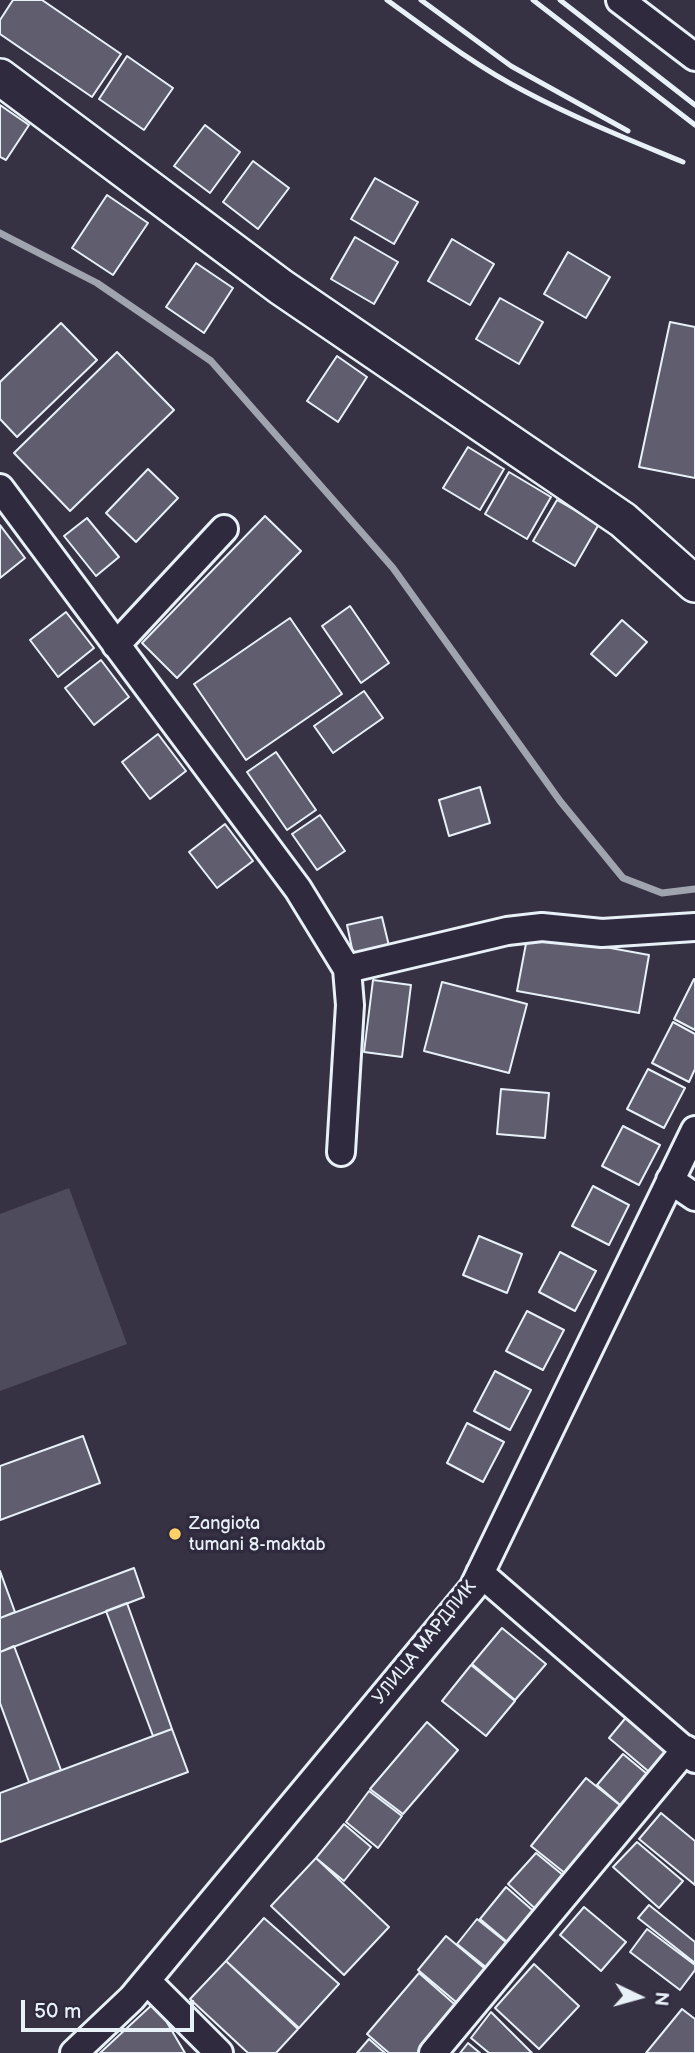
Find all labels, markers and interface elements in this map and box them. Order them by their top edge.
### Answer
place label: Zangiota tumani 8-maktab [189,1513,326,1556]
marker: Zangiota tumani 8-maktab [167,1526,183,1542]
street label: УЛИЦА МАРДЛИК [369,1577,481,1709]
north arrow [604,1962,674,2032]
scale bar [24,1986,198,2030]
text: N [648,1991,672,2007]
text: 50 m [34,1999,81,2024]

